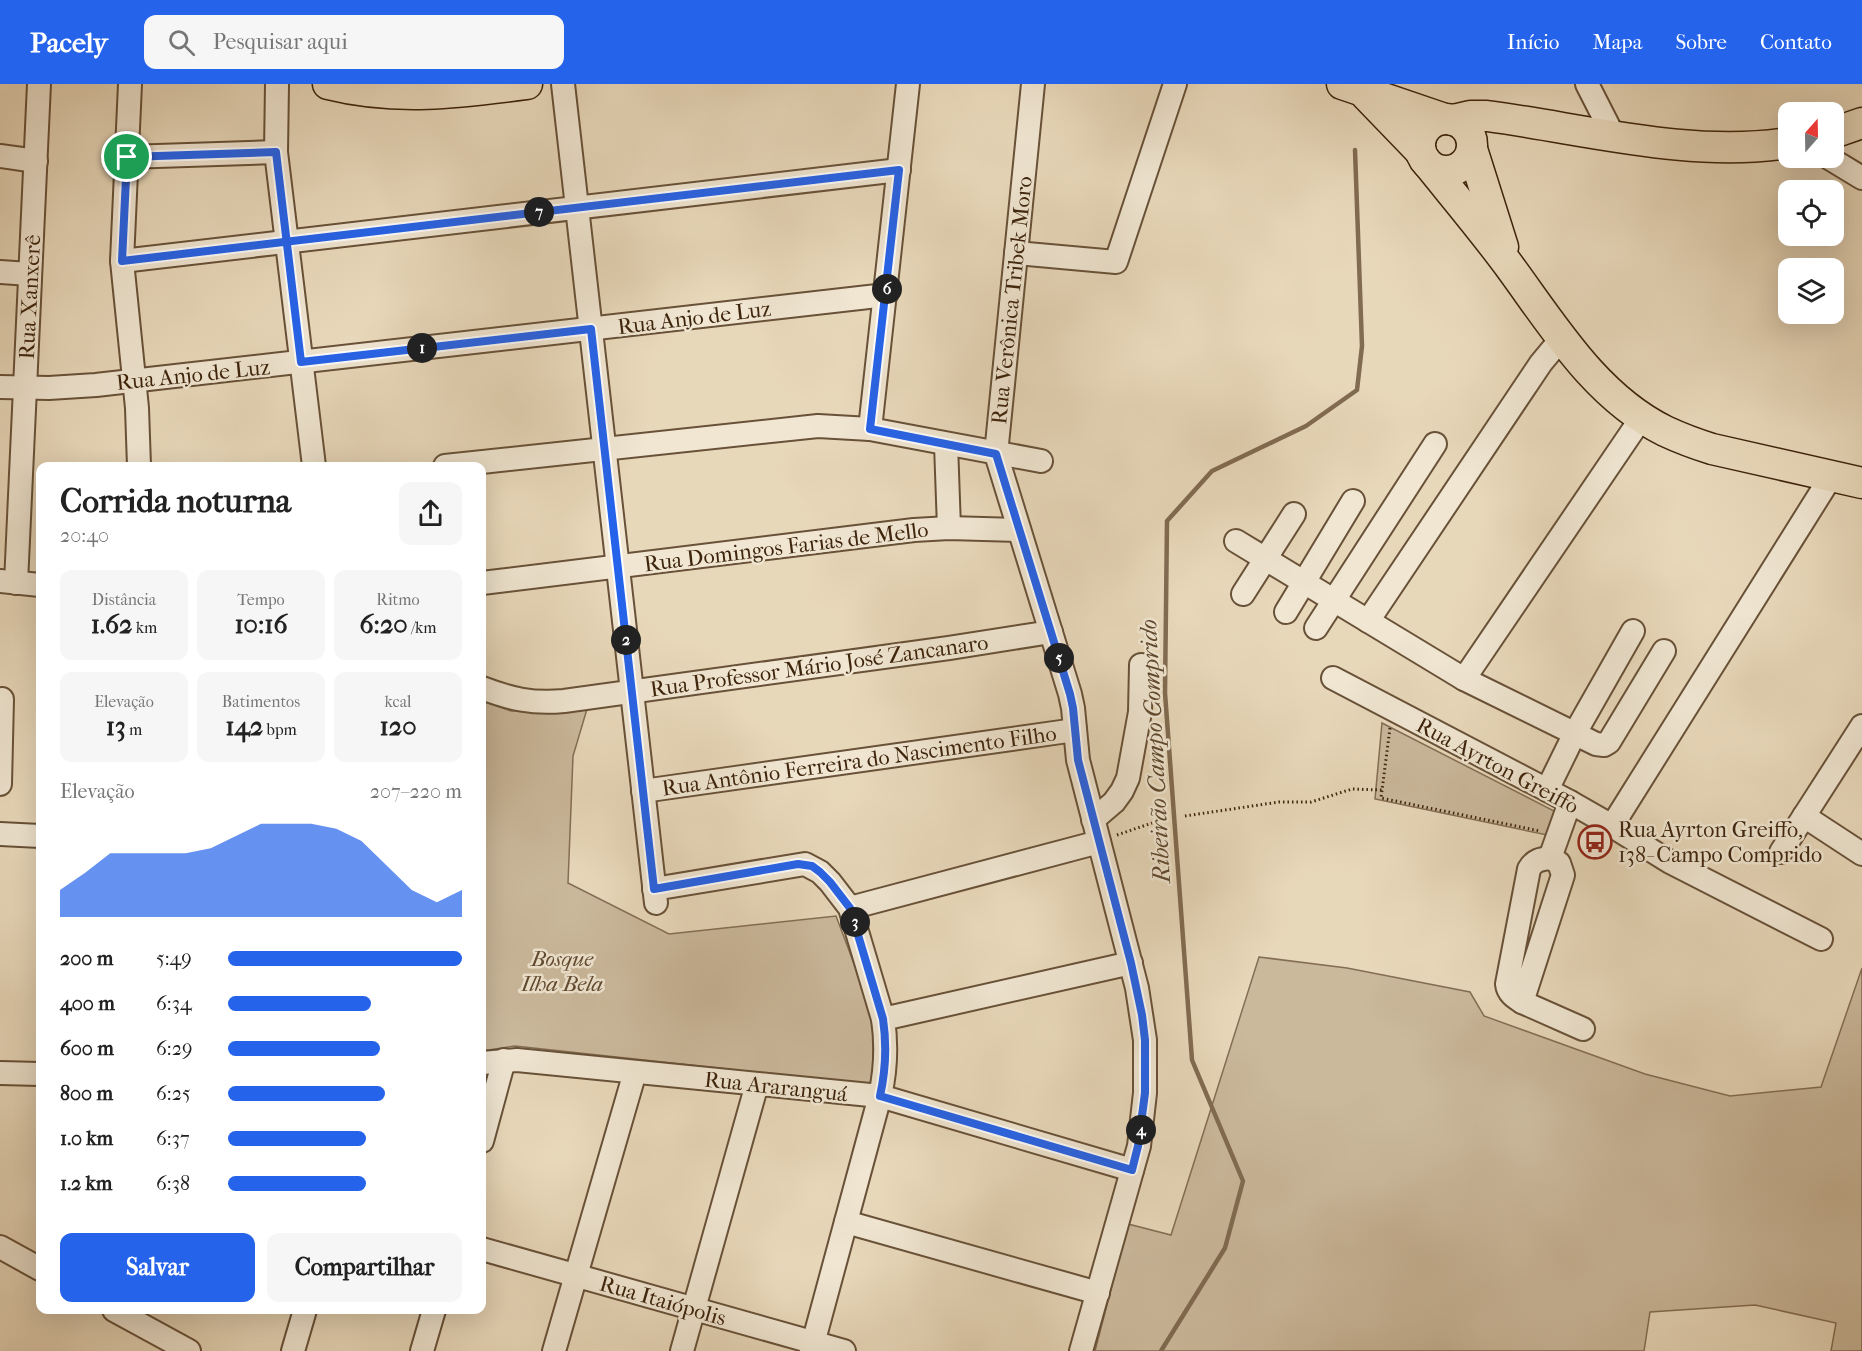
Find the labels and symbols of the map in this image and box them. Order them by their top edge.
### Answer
north arrow [1778,102,1844,168]
pin [101,131,152,182]
street label: Rua Verônica Tribek Moro [986,175,1038,426]
pin: 7 [524,197,554,227]
street label: Rua Xanxerê [14,234,46,360]
pin: 6 [872,274,902,304]
street label: Rua Anjo de Luz [616,296,773,340]
pin: 1 [407,333,437,363]
street label: Rua Anjo de Luz [115,354,271,396]
street label: Rua Domingos Farias de Mello [643,517,930,577]
water label: Ribeirão Campo Comprido [1134,618,1176,886]
pin: 2 [611,625,641,655]
street label: Rua Professor Mário José Zancanaro [648,629,990,703]
pin: 5 [1044,643,1074,673]
street label: Rua Ayrton Greiffo [1412,712,1583,820]
street label: Rua Antônio Ferreira do Nascimento Filho [660,720,1058,802]
place label: Rua Ayrton Greiffo, 138- Campo Comprido [1618,817,1822,868]
bus stop icon: Rua Ayrton Greiffo, 138- Campo Comprido [1577,824,1613,860]
pin: 3 [840,907,870,937]
park label: Bosque Ilha Bela [520,946,603,997]
street label: Rua Araranguá [703,1067,850,1108]
pin: 4 [1126,1115,1156,1145]
street label: Rua Itaiópolis [596,1270,729,1331]

